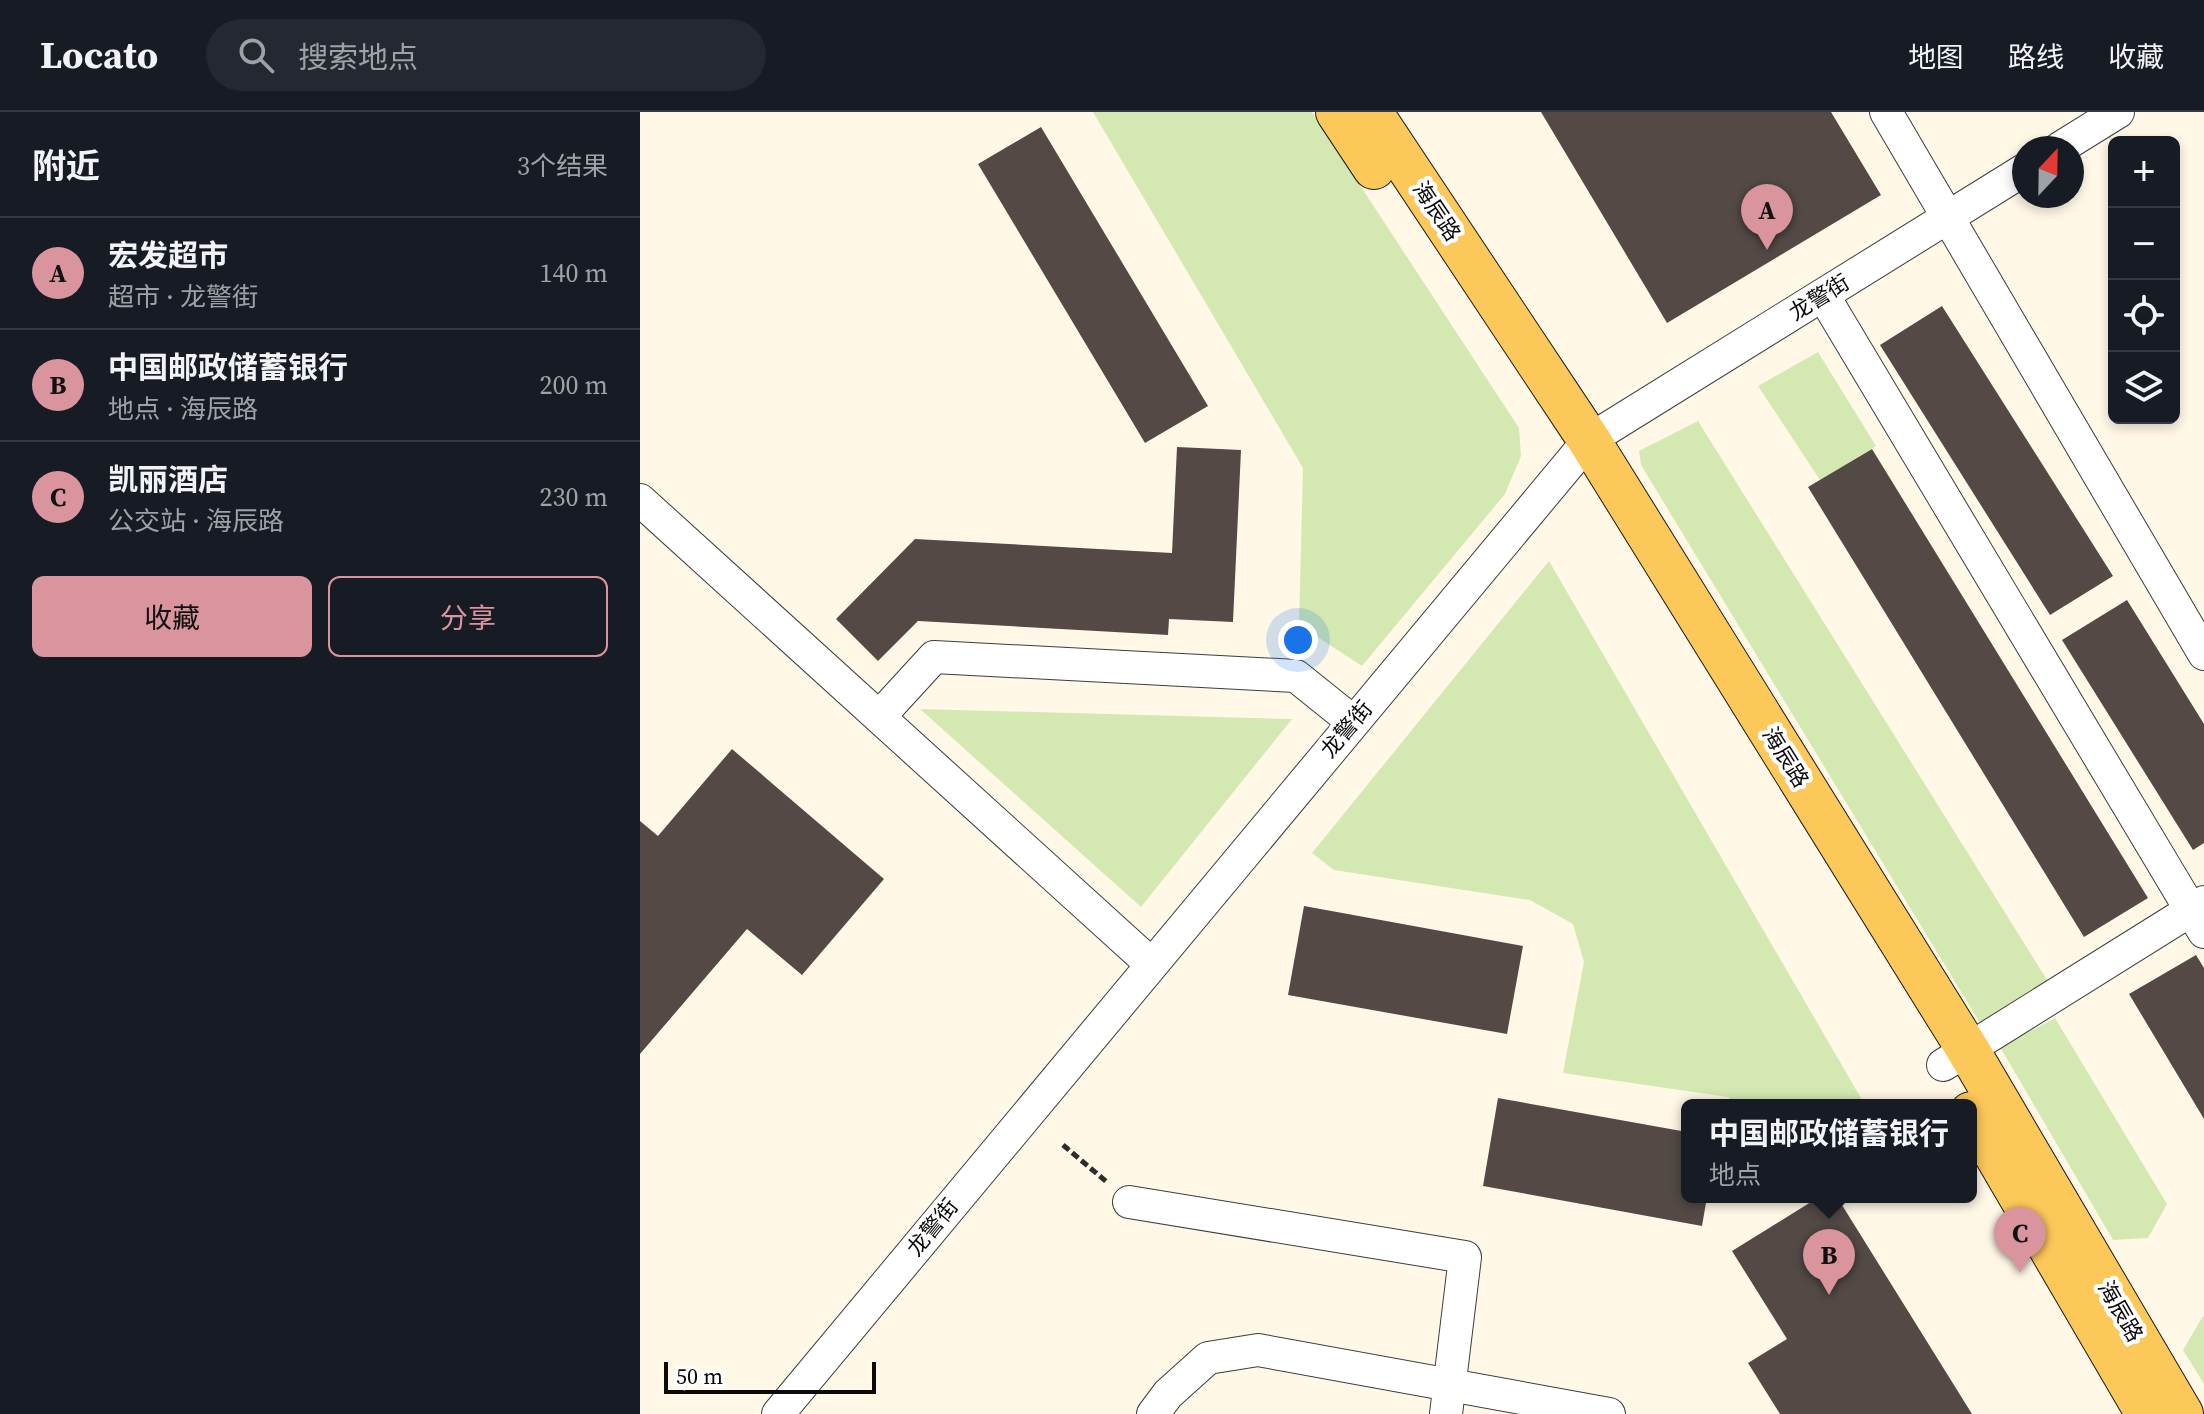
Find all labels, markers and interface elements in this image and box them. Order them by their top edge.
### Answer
search box [206,19,766,91]
text: Locato [40,29,158,81]
icon: search [234,33,278,77]
text: 搜索地点 [298,37,418,78]
text: 地图 [1908,38,1964,76]
text: 路线 [2008,38,2064,76]
text: 收藏 [2108,38,2164,76]
north arrow [2012,136,2084,208]
map controls [2108,136,2180,424]
button: + [2108,136,2180,208]
text: 附近 [32,143,100,189]
text: 3个结果 [517,148,608,184]
street label: 海辰路 [1406,175,1468,247]
pin: A [1741,184,1793,250]
button: − [2108,208,2180,280]
text: 宏发超市 [108,235,228,276]
text: A [49,255,67,291]
text: 140 m [540,255,608,291]
street label: 龙警街 [1783,267,1855,327]
text: 超市 · 龙警街 [108,279,258,315]
button: locate [2108,280,2180,352]
text: 中国邮政储蓄银行 [108,347,348,388]
button: layers [2108,352,2180,424]
text: B [50,367,66,403]
text: 200 m [540,367,608,403]
text: 地点 · 海辰路 [108,391,258,427]
text: 凯丽酒店 [108,459,228,500]
text: C [50,479,66,515]
text: 230 m [540,479,608,515]
text: 公交站 · 海辰路 [108,503,284,539]
button: 收藏 [32,576,312,657]
button: 分享 [328,576,608,657]
your location [1278,620,1318,660]
street label: 龙警街 [1313,694,1379,764]
street label: 海辰路 [1756,721,1816,793]
popup [1681,1099,1977,1203]
text: 中国邮政储蓄银行 [1709,1113,1949,1154]
text: 地点 [1709,1157,1761,1193]
street label: 龙警街 [900,1192,964,1262]
pin: C [1994,1207,2046,1273]
pin: B [1803,1229,1855,1295]
street label: 海辰路 [2092,1275,2150,1347]
scale bar [664,1358,876,1394]
text: 50 m [676,1361,723,1391]

